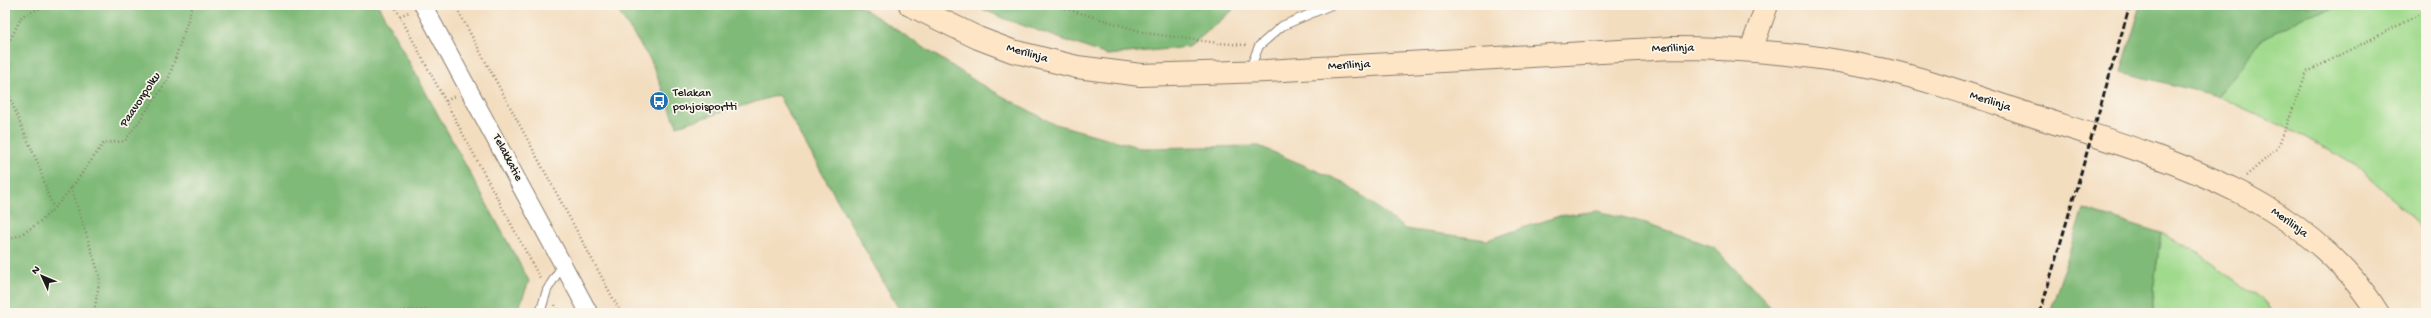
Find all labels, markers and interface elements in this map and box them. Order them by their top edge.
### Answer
street label: Merilinja [1005,41,1050,67]
street label: Merilinja [1652,42,1695,56]
street label: Merilinja [1327,58,1371,74]
street label: Paavonpolku [117,70,165,131]
place label: Telakan pohjoisportti [672,87,738,115]
street label: Merilinja [1968,89,2013,115]
bus stop icon: Telakan pohjoisportti [648,90,670,112]
street label: Telakkatie [488,131,526,185]
street label: Merilinja [2268,205,2311,241]
north arrow [22,256,62,296]
text: N [29,264,43,277]

